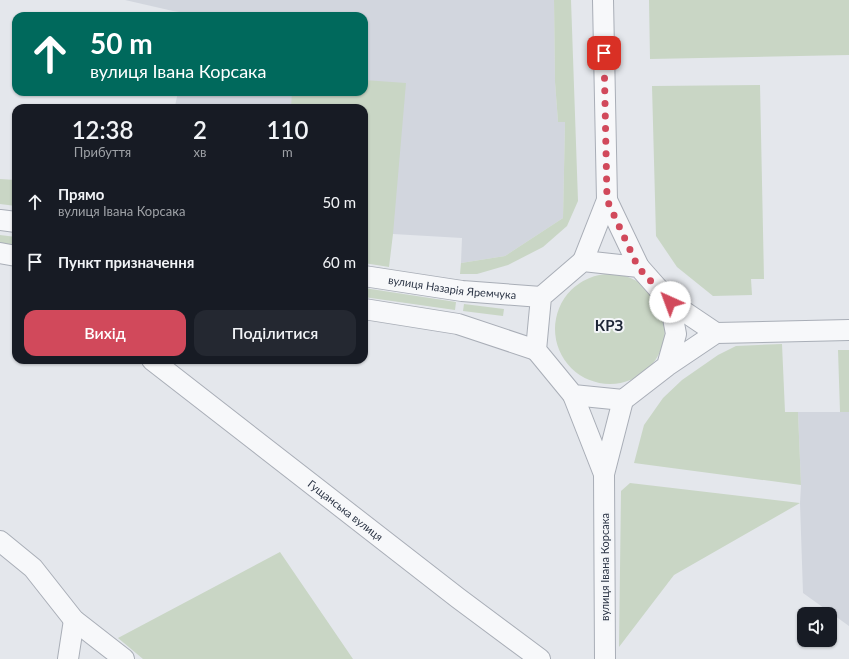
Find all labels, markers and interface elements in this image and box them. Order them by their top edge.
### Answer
text: 50 m [90,26,153,60]
icon: ahead [24,28,76,80]
pin [587,36,621,70]
icon: arrive [593,42,615,64]
text: вулиця Івана Корсака [90,60,266,82]
text: 12:38 [72,115,133,144]
text: 2 [193,115,207,144]
text: 110 [267,115,308,144]
text: Прибуття [74,144,131,160]
text: хв [194,144,206,160]
text: m [282,144,293,160]
text: Прямо [58,185,104,203]
icon: ahead [24,191,46,213]
text: 50 m [322,193,356,211]
text: вулиця Івана Корсака [58,203,185,219]
icon: arrive [24,251,46,273]
text: Пункт призначення [58,253,194,271]
text: 60 m [322,253,356,271]
street label: вулиця Назарія Яремчука [387,273,517,301]
position arrow [649,281,691,323]
button: Вихід [24,310,186,356]
button: Поділитися [194,310,356,356]
district label: КРЗ [595,316,623,334]
street label: Гущанська вулиця [306,477,386,543]
street label: вулиця Івана Корсака [598,513,611,621]
map controls [797,607,837,647]
button: sound [797,607,837,647]

